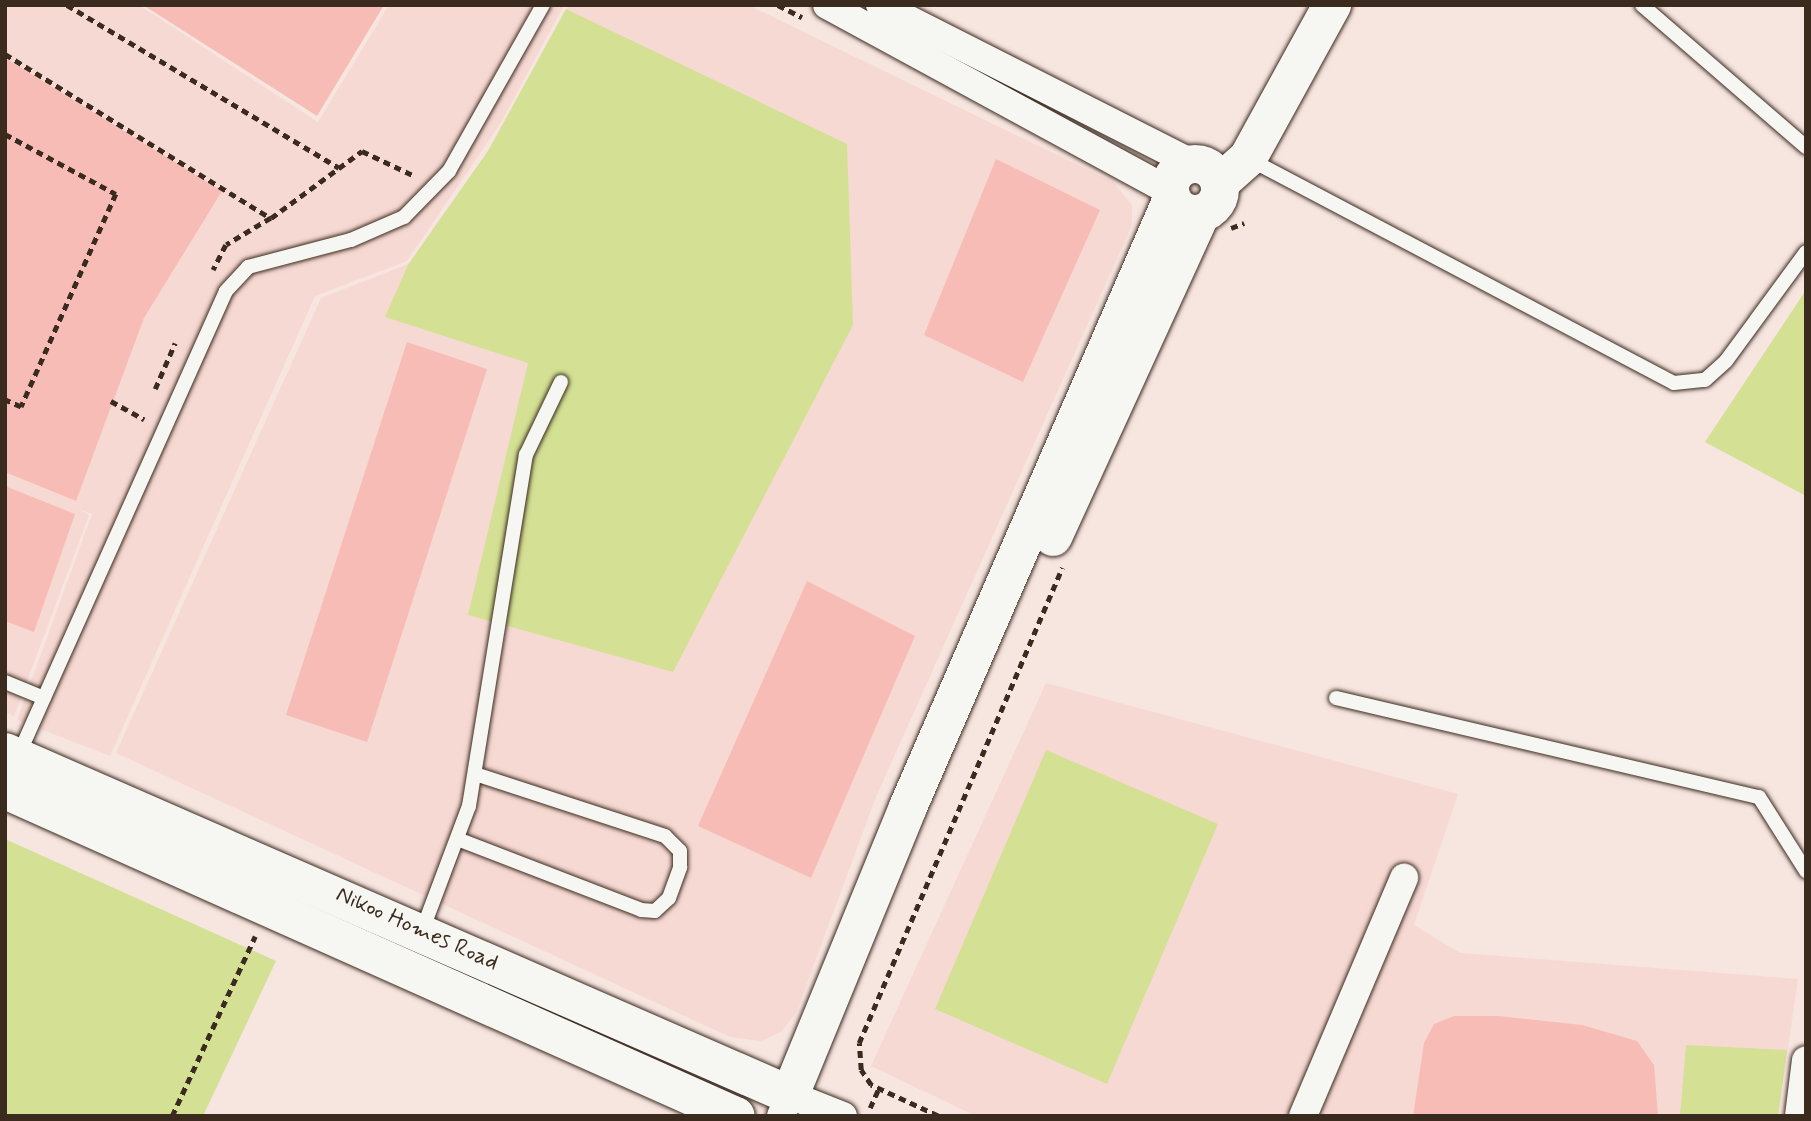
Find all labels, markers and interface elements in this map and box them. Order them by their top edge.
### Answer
street label: Nikoo Homes Road [331,881,503,977]

